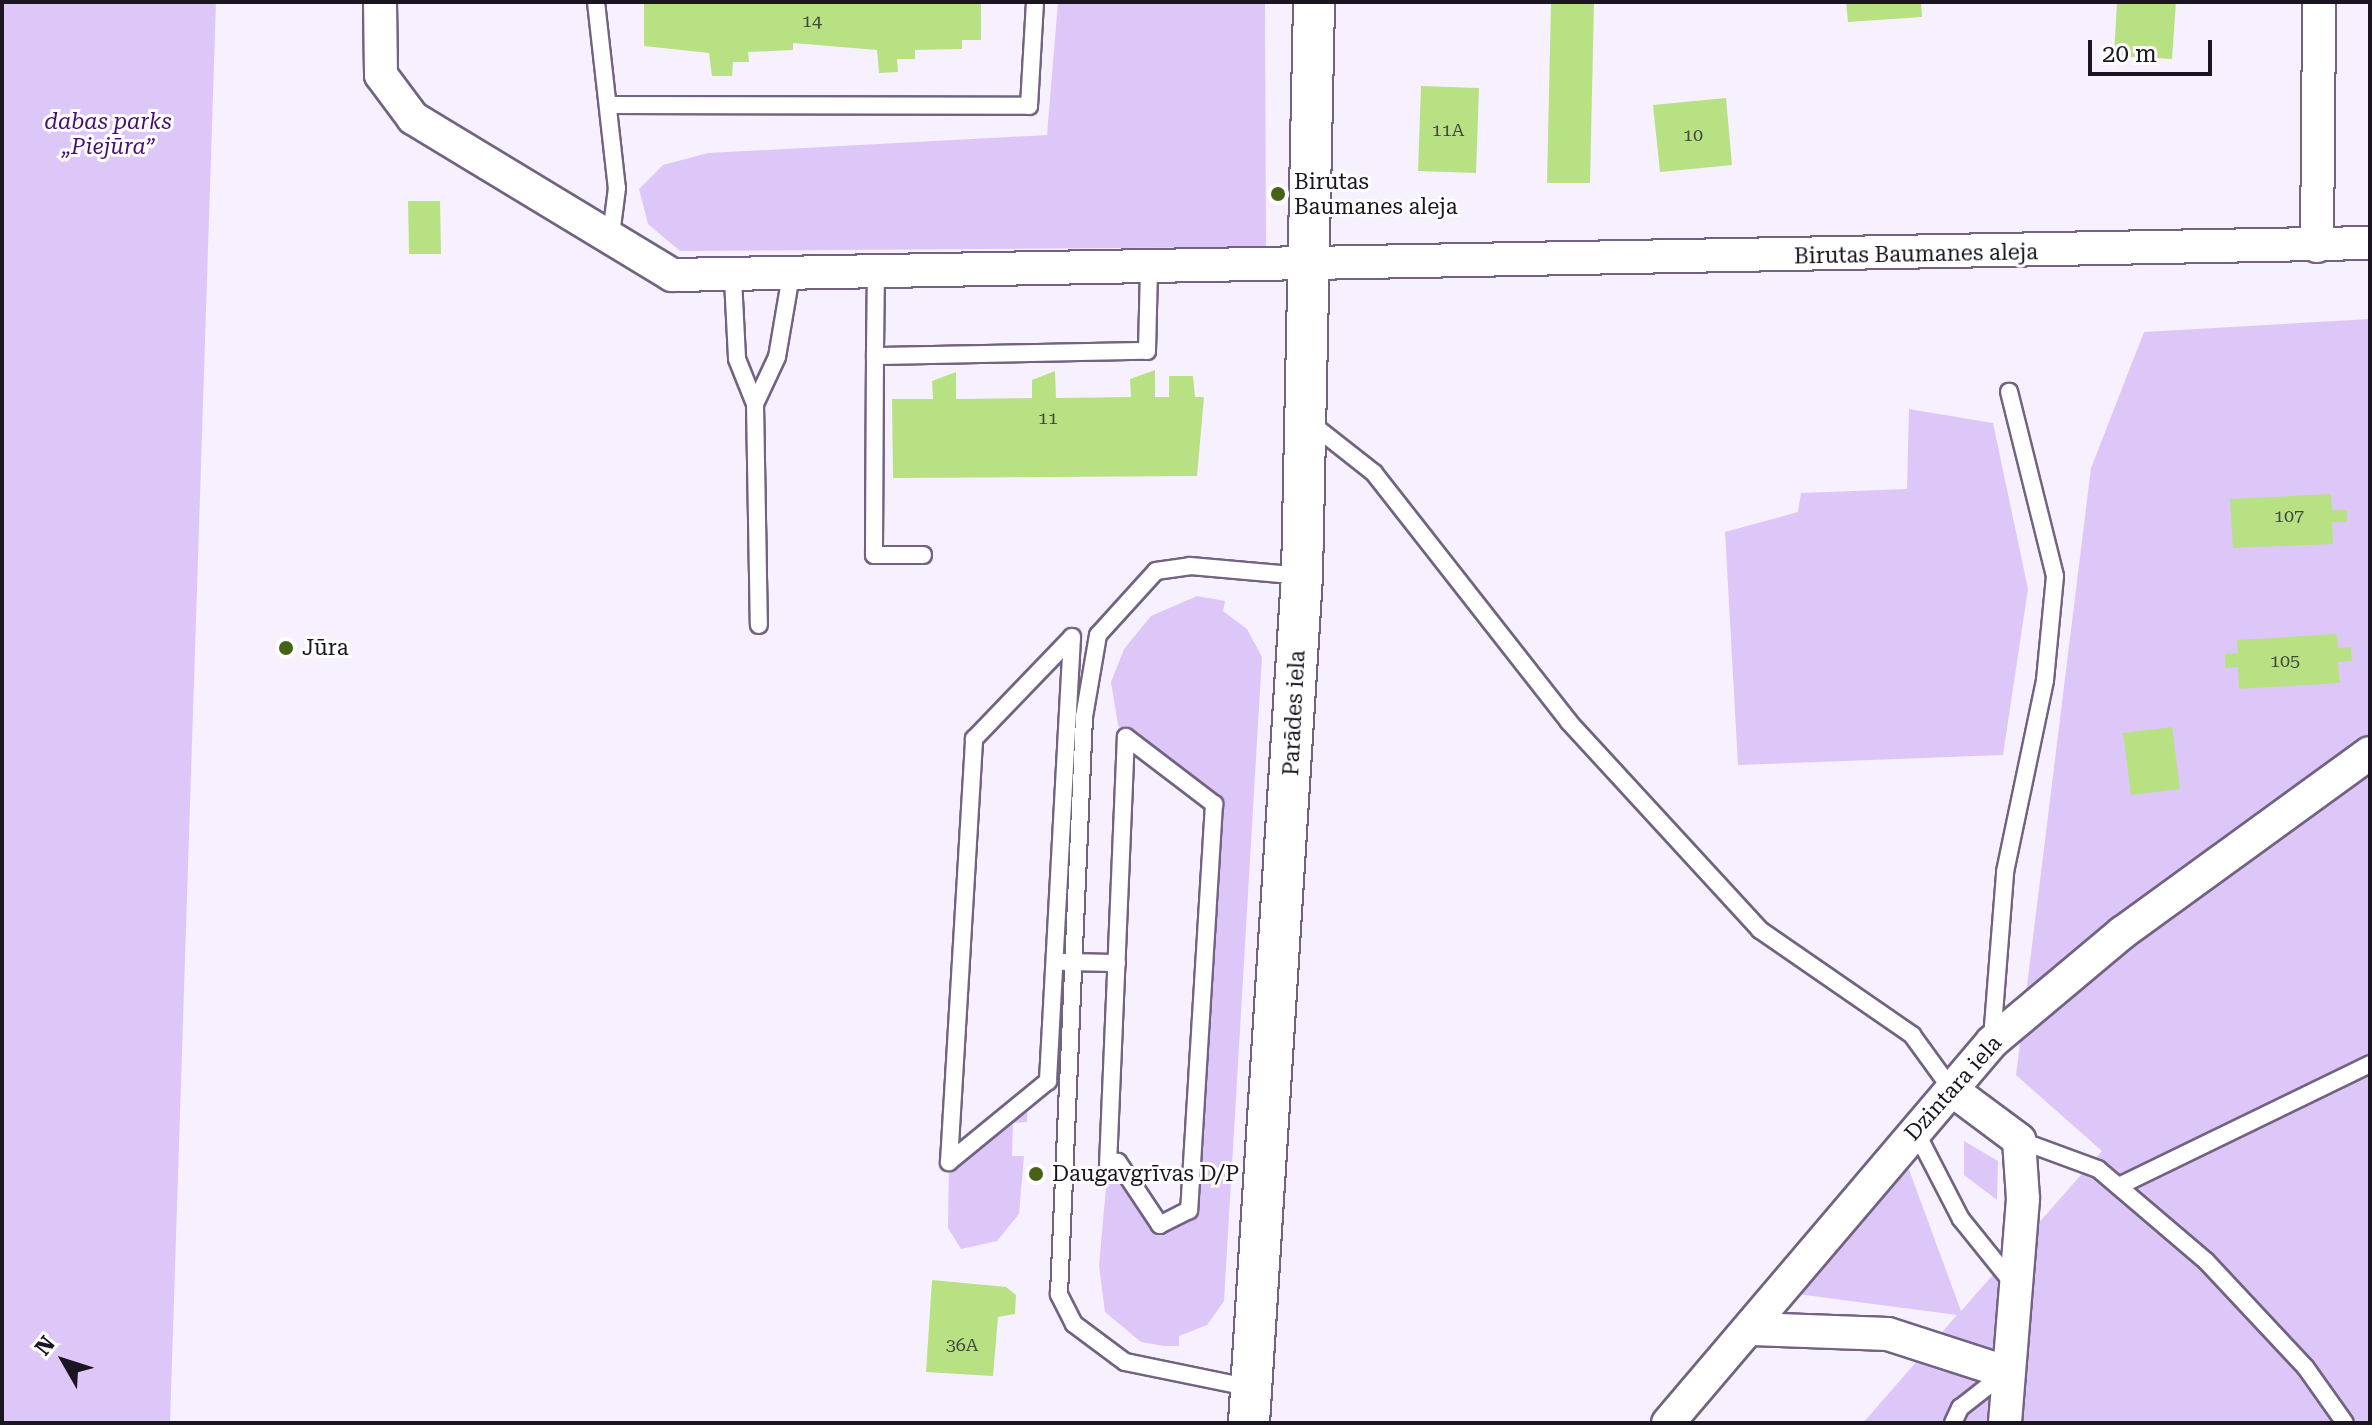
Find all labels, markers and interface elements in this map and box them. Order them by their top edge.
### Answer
house number: 14 [802,10,822,32]
scale bar [2092,24,2216,74]
text: 20 m [2102,40,2157,68]
park label: dabas parks „Piejūra” [44,108,172,160]
house number: 11A [1432,119,1464,141]
house number: 10 [1683,124,1703,146]
place label: Birutas Baumanes aleja [1294,168,1458,220]
marker: Birutas Baumanes aleja [1269,185,1287,203]
street label: Birutas Baumanes aleja [1794,239,2038,269]
house number: 11 [1038,407,1058,429]
house number: 107 [2274,505,2304,527]
place label: Jūra [302,635,349,661]
marker: Jūra [277,639,295,657]
street label: Parādes iela [1278,649,1310,777]
house number: 105 [2270,650,2300,672]
street label: Dzintara iela [1899,1030,2007,1146]
place label: Daugavgrīvas D/P [1052,1161,1239,1187]
marker: Daugavgrīvas D/P [1027,1165,1045,1183]
north arrow [24,1321,104,1401]
text: N [30,1331,60,1360]
house number: 36A [946,1334,978,1356]

